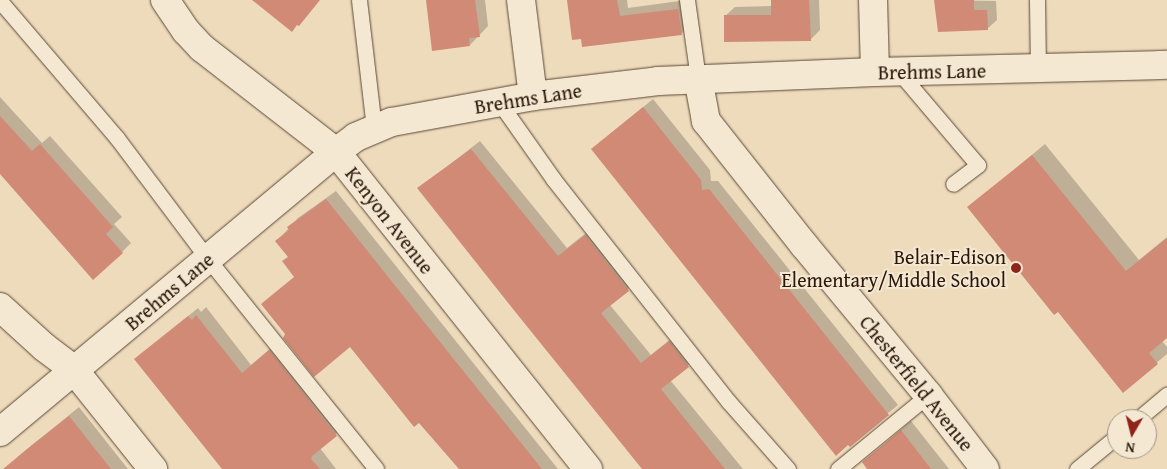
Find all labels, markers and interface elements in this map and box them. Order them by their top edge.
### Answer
street label: Brehms Lane [878,58,986,84]
street label: Brehms Lane [473,78,583,118]
street label: Kenyon Avenue [341,162,439,278]
place label: Belair-Edison Elementary/Middle School [781,244,1006,291]
street label: Brehms Lane [120,247,218,335]
marker: Belair-Edison Elementary/Middle School [1010,262,1022,274]
street label: Chesterfield Avenue [855,310,979,456]
north arrow [1107,409,1157,459]
text: N [1124,437,1136,458]

